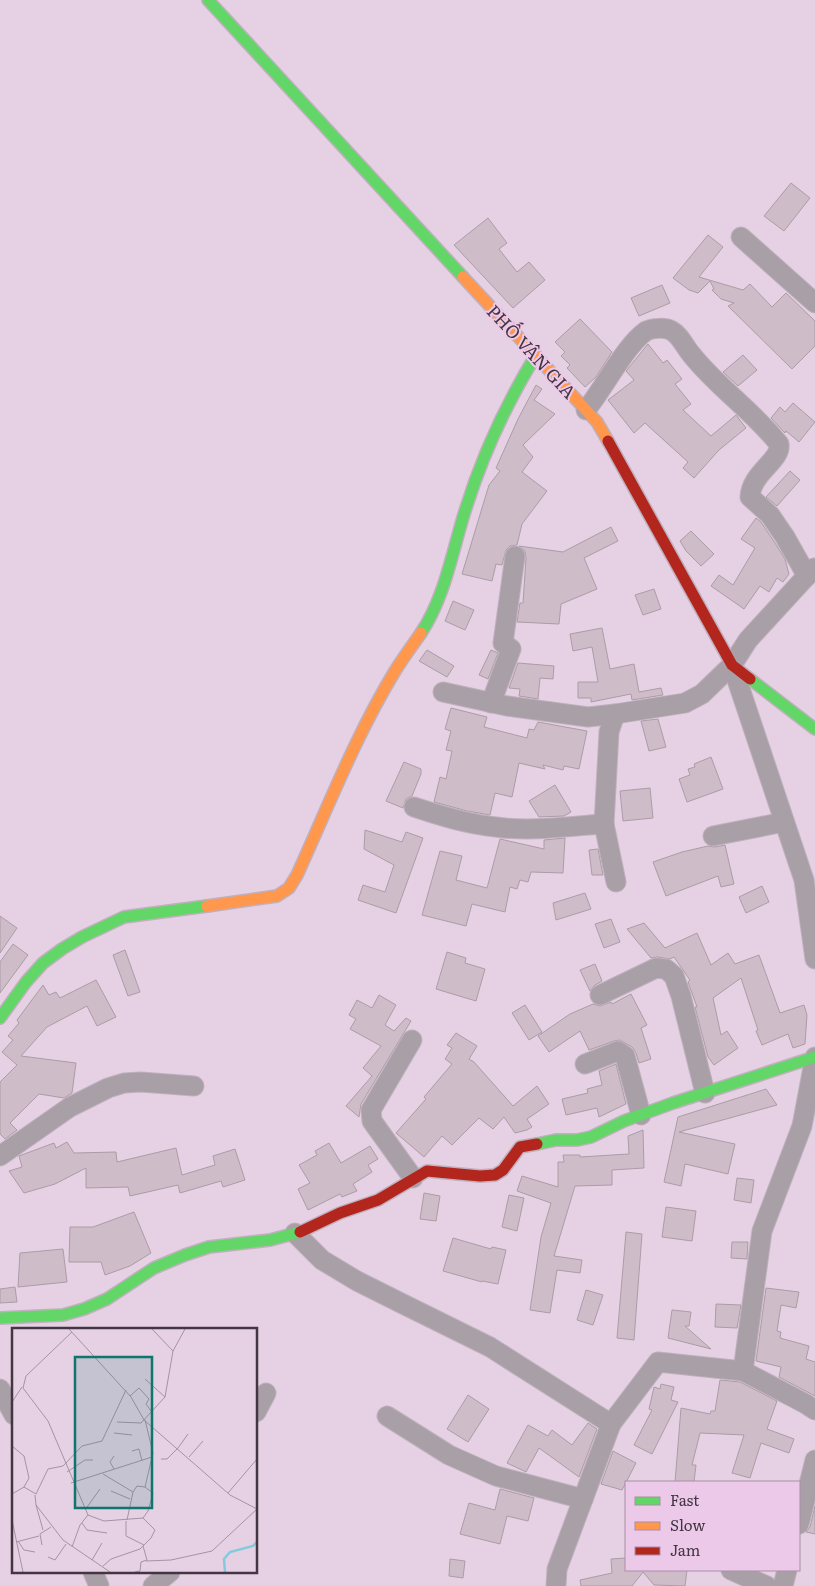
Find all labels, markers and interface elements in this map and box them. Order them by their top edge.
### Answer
street label: PHỐ VÂN GIA [481,297,584,404]
inset map [12,1328,258,1574]
legend [625,1481,800,1571]
text: Fast [670,1488,699,1511]
text: Slow [670,1513,705,1536]
text: Jam [670,1538,701,1561]

